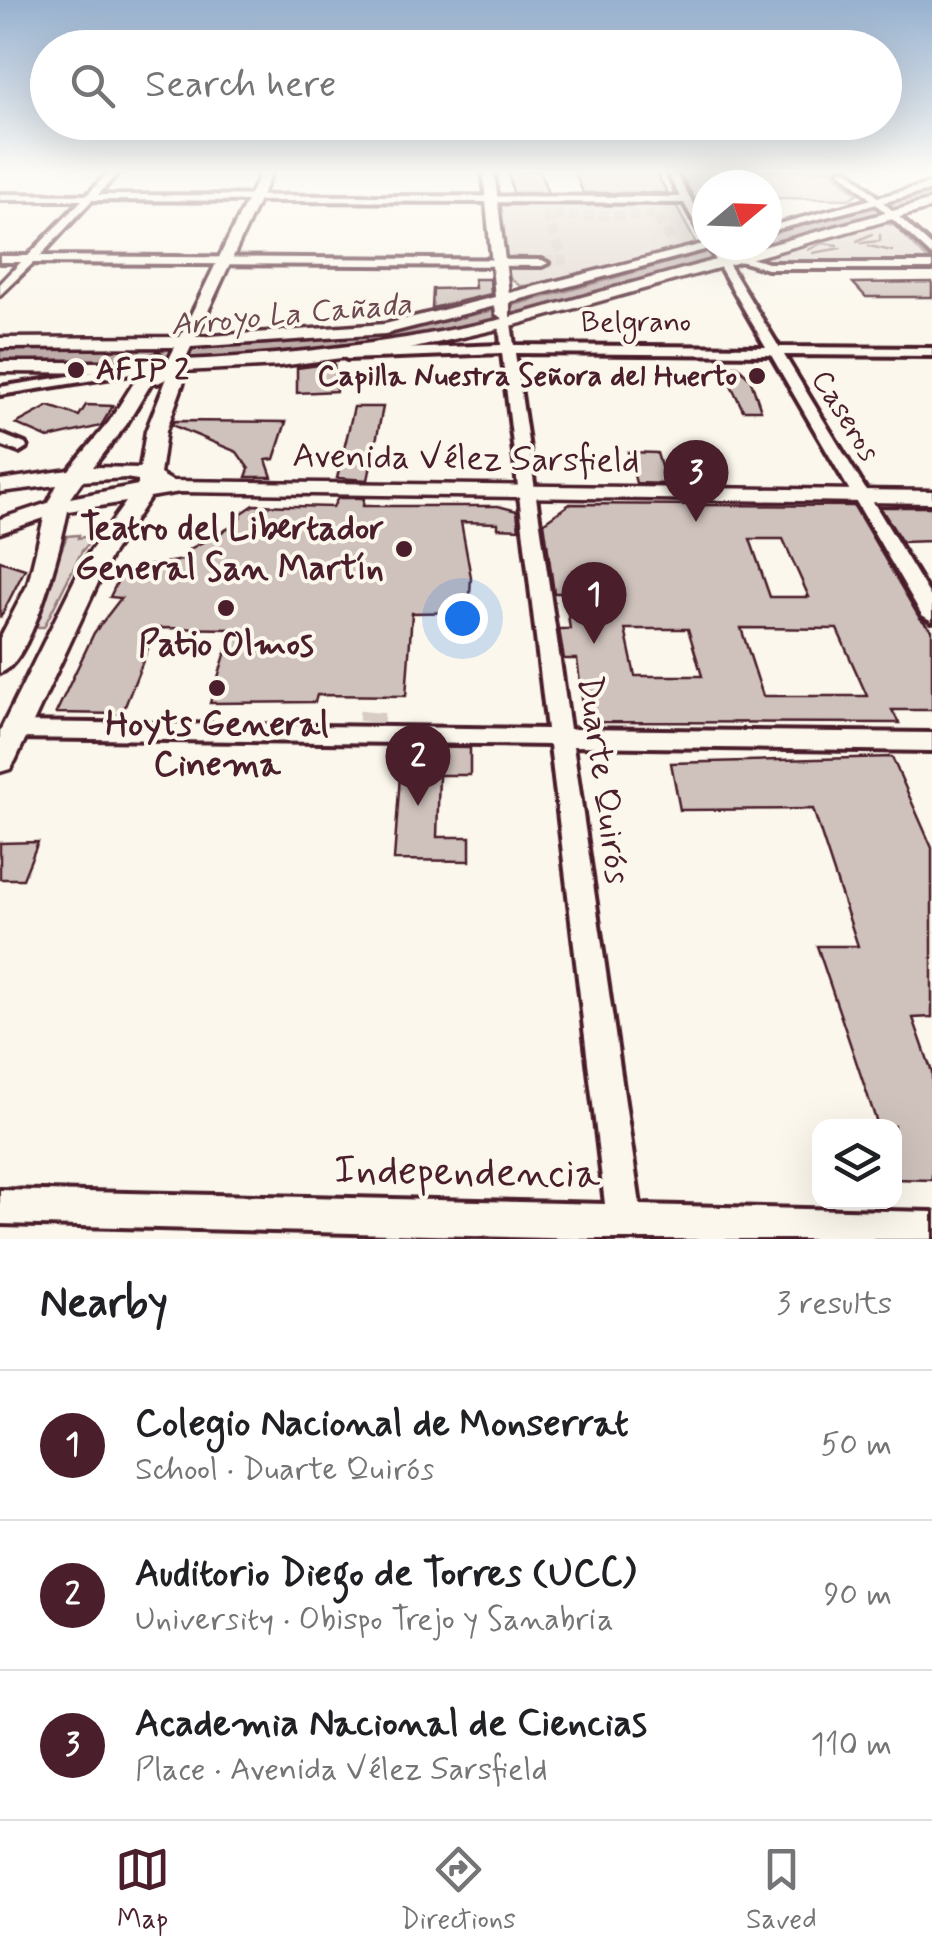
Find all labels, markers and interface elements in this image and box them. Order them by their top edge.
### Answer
search box [30,30,902,140]
icon: search [65,58,120,113]
text: Search here [145,61,336,110]
north arrow [692,170,782,260]
water label: Arroyo La Cañada [169,284,414,346]
street label: Belgrano [581,303,691,344]
place label: AFIP 2 [96,351,189,390]
place label: Capilla Nuestra Señora del Huerto [317,357,737,396]
marker: AFIP 2 [65,359,87,381]
street label: Caseros [802,363,888,469]
marker: Capilla Nuestra Señora del Huerto [746,365,768,387]
street label: Avenida Vélez Sarsfield [292,433,640,485]
pin: 3 [664,440,728,522]
place label: Teatro del Libertador General San Martín [75,506,384,592]
marker: Teatro del Libertador General San Martín [393,538,415,560]
pin: 1 [562,562,626,644]
your location [437,593,488,644]
marker: Patio Olmos [215,597,237,619]
place label: Patio Olmos [138,622,314,668]
street label: Duarte Quirós [566,673,640,887]
marker: Hoyts General Cinema [206,677,228,699]
place label: Hoyts General Cinema [105,702,329,788]
pin: 2 [386,724,450,806]
map controls [812,1119,902,1209]
button: layers [812,1119,902,1209]
street label: Independencia [333,1143,601,1203]
text: Nearby [40,1277,168,1332]
text: 3 results [776,1283,892,1325]
text: Colegio Nacional de Monserrat [135,1400,629,1449]
text: 1 [65,1424,80,1466]
text: 50 m [820,1424,892,1466]
text: School · Duarte Quirós [135,1449,434,1491]
text: Auditorio Diego de Torres (UCC) [135,1550,636,1599]
text: 2 [65,1574,80,1616]
text: 90 m [824,1574,892,1616]
text: University · Obispo Trejo y Sanabria [135,1599,614,1641]
text: Academia Nacional de Ciencias [135,1700,647,1749]
text: 3 [65,1724,80,1766]
text: 110 m [811,1724,892,1766]
text: Place · Avenida Vélez Sarsfield [135,1749,548,1791]
tab: Map [115,1842,170,1939]
tab: Directions [401,1842,516,1939]
tab: Saved [746,1842,817,1939]

